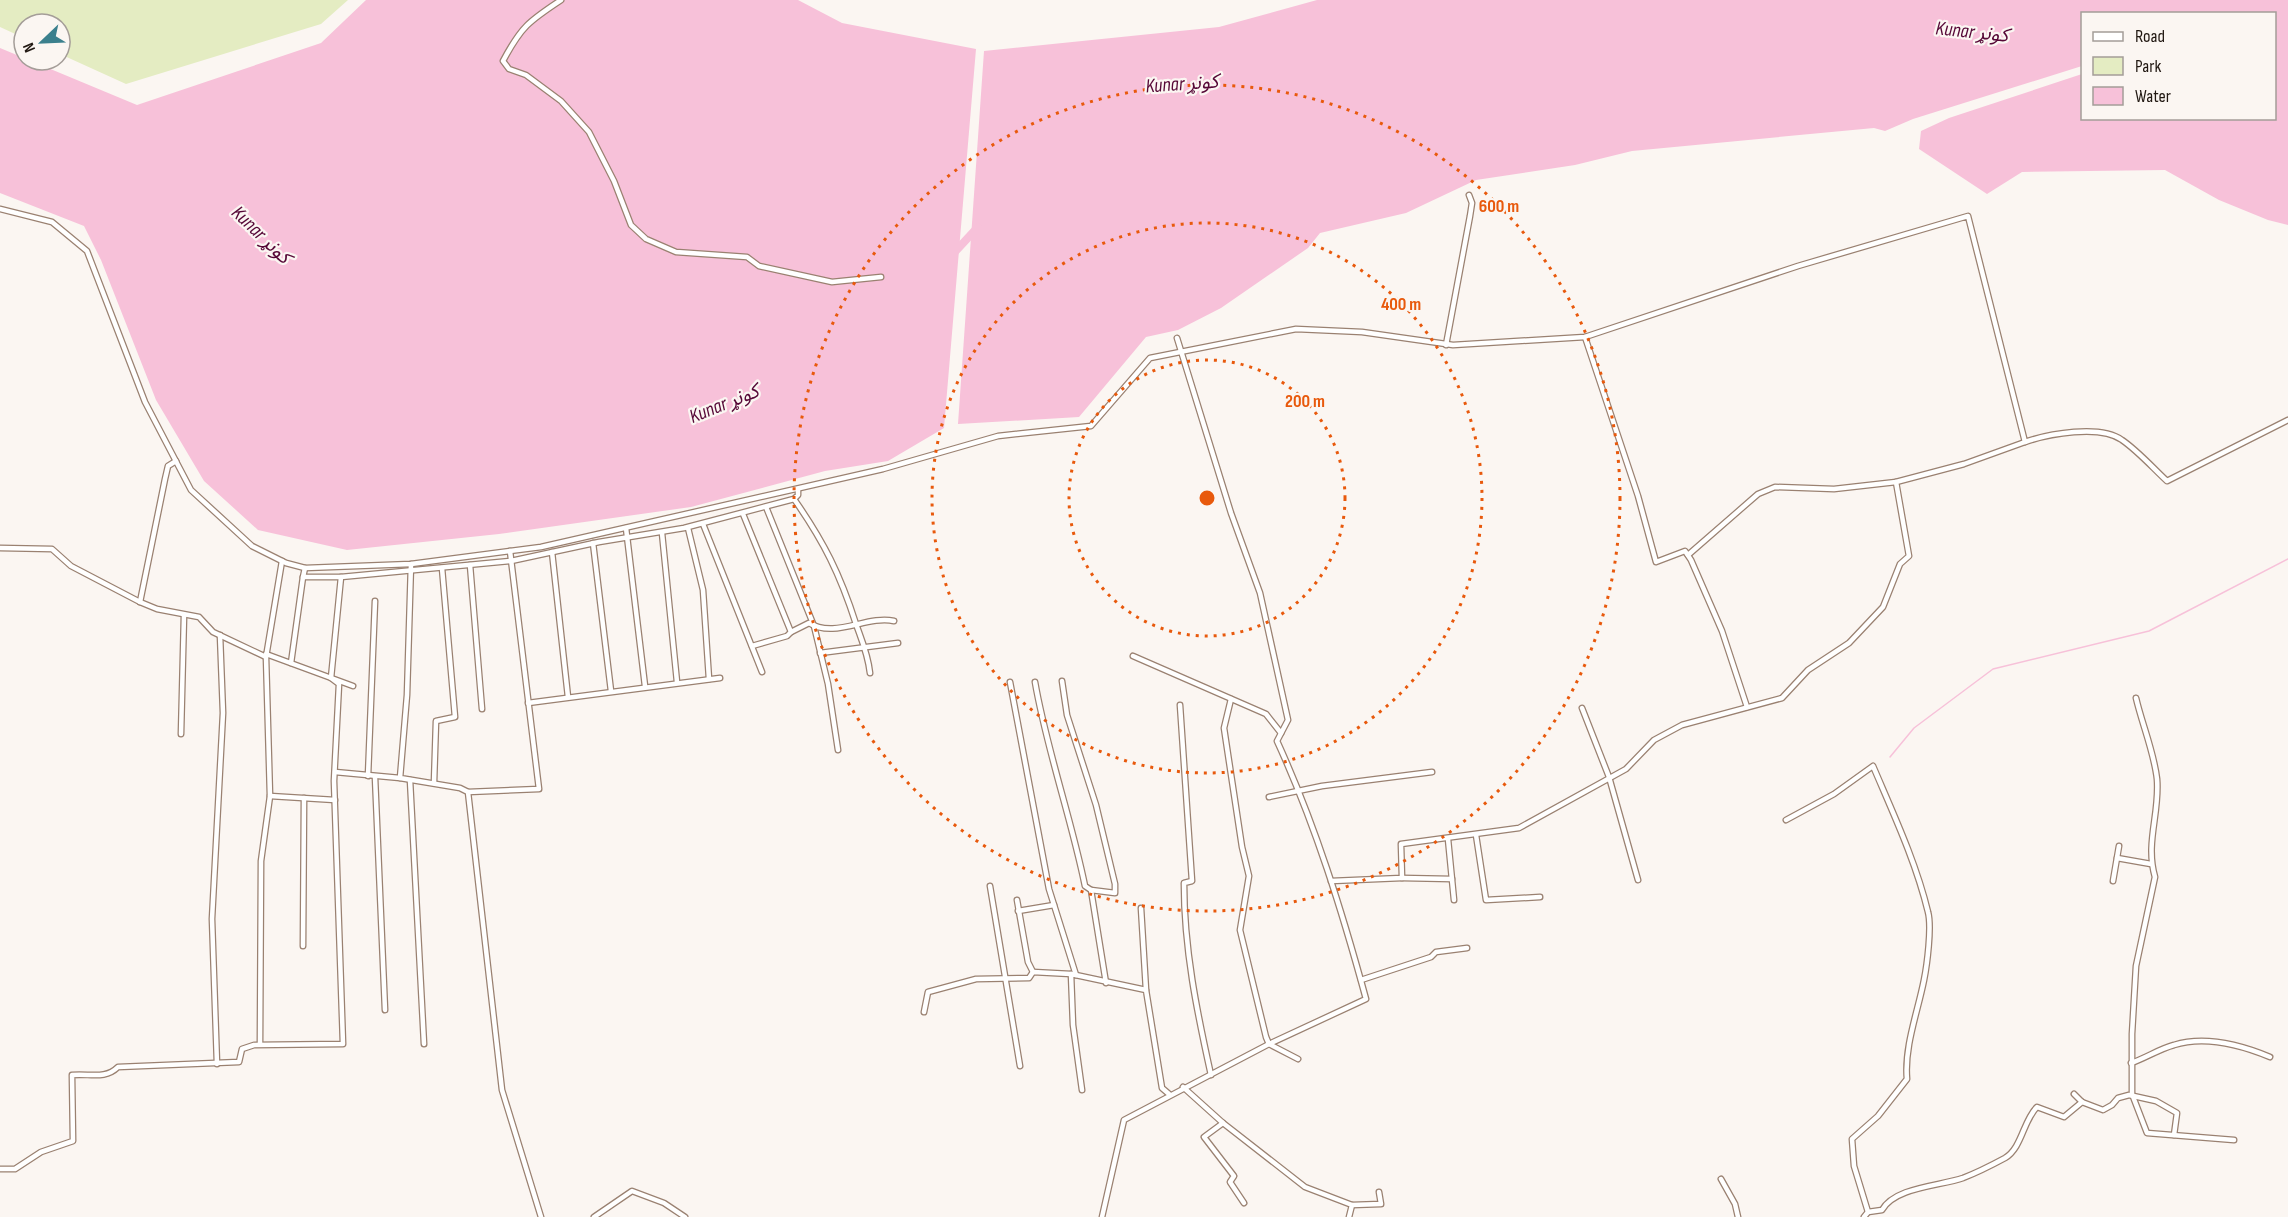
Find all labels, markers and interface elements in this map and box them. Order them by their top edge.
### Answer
north arrow [12,12,72,72]
legend [2081,12,2276,120]
water label: Kunar کونړ [1934,16,2013,48]
text: Road [2135,26,2165,47]
text: N [19,40,40,55]
text: Park [2135,56,2161,77]
water label: Kunar کونړ [1145,69,1223,99]
text: Water [2135,86,2171,107]
text: 600 m [1479,196,1519,217]
water label: Kunar کونړ [226,201,298,272]
text: 400 m [1381,294,1421,315]
water label: Kunar کونړ [686,378,766,429]
text: 200 m [1285,391,1325,412]
centre of rings [1197,488,1217,508]

